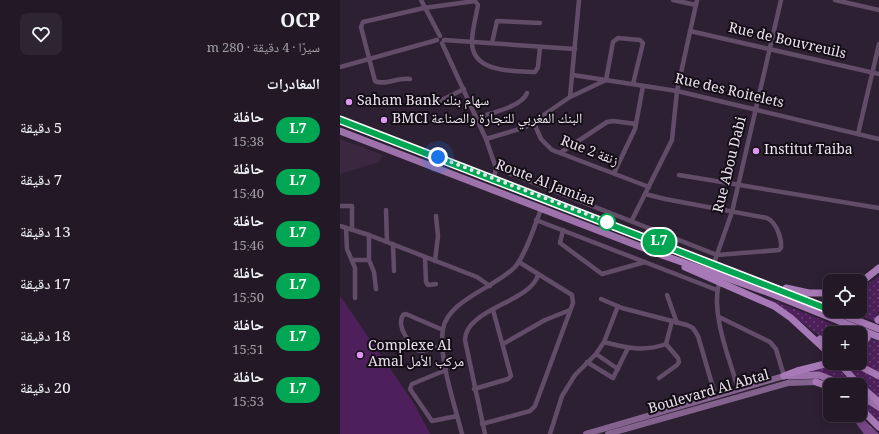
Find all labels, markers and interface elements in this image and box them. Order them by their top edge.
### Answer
text: OCP [280,7,320,39]
button: heart [20,13,62,55]
street label: Rue de Bouvreuils [726,17,848,67]
text: سيرًا · 4 دقيقة · 280 m [207,38,320,60]
street label: Rue des Roitelets [672,68,786,116]
text: المغادرات [267,73,320,99]
place label: Saham Bank سهام بنك [357,90,489,114]
marker: Saham Bank سهام بنك [344,97,354,107]
text: حافلة [233,106,264,132]
place label: BMCI البنك المغربي للتجارة والصناعة [392,108,582,132]
street label: Rue Abou Dabi [707,114,755,216]
marker: BMCI البنك المغربي للتجارة والصناعة [379,115,389,125]
text: 5 دقيقة [20,117,62,143]
text: L7 [290,118,306,142]
street label: Rue 2 زنقة [556,130,622,174]
text: 15:38 [232,132,264,154]
place label: Institut Taiba [764,139,853,163]
marker: Institut Taiba [751,146,761,156]
your location [428,147,448,167]
street label: Route Al Jamiaa [492,154,599,214]
text: حافلة [233,158,264,184]
text: 7 دقيقة [20,169,62,195]
text: L7 [290,170,306,194]
text: 15:40 [232,184,264,206]
text: حافلة [233,210,264,236]
unlabelled marker [598,213,616,231]
text: 13 دقيقة [20,221,71,247]
text: L7 [290,222,306,246]
line badge: L7 [641,229,677,255]
text: L7 [651,230,667,254]
text: 15:46 [232,236,264,258]
text: حافلة [233,262,264,288]
text: 17 دقيقة [20,273,71,299]
text: L7 [290,274,306,298]
map controls [823,274,867,422]
button: locate [823,274,867,318]
text: 15:50 [232,288,264,310]
text: حافلة [233,314,264,340]
text: 18 دقيقة [20,325,71,351]
text: L7 [290,326,306,350]
button: + [823,326,867,370]
place label: Complexe Al Amal مركب الأمل [368,335,464,375]
text: 15:51 [232,340,264,362]
marker: Complexe Al Amal مركب الأمل [355,350,365,360]
street label: Boulevard Al Abtal [646,364,773,422]
text: حافلة [233,366,264,392]
text: 20 دقيقة [20,377,71,403]
text: L7 [290,378,306,402]
button: − [823,378,867,422]
text: 15:53 [232,392,264,414]

